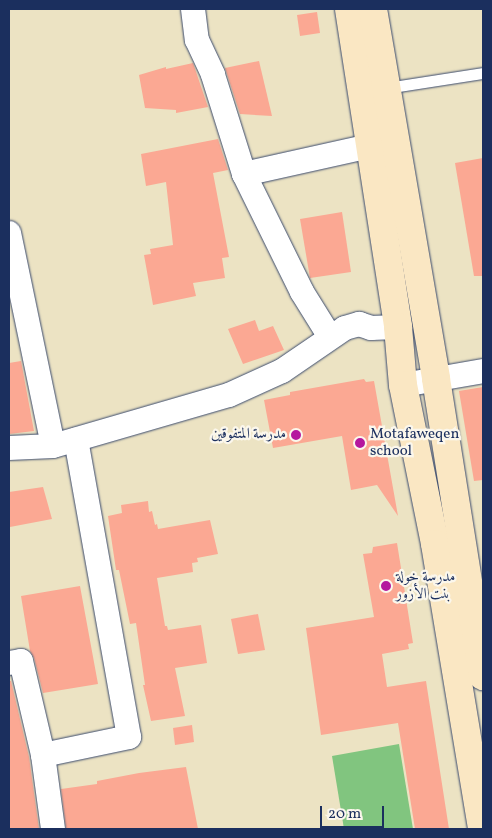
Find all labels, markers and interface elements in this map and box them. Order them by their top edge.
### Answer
place label: Motafaweqen school [370,425,459,460]
place label: مدرسة المتفوقين [211,426,286,444]
marker: مدرسة المتفوقين [290,429,302,441]
marker: Motafaweqen school [354,437,366,449]
place label: مدرسة خولة بنت الأزور [396,568,455,603]
marker: مدرسة خولة بنت الأزور [380,580,392,592]
scale bar [322,796,386,828]
text: 20 m [328,804,361,825]

